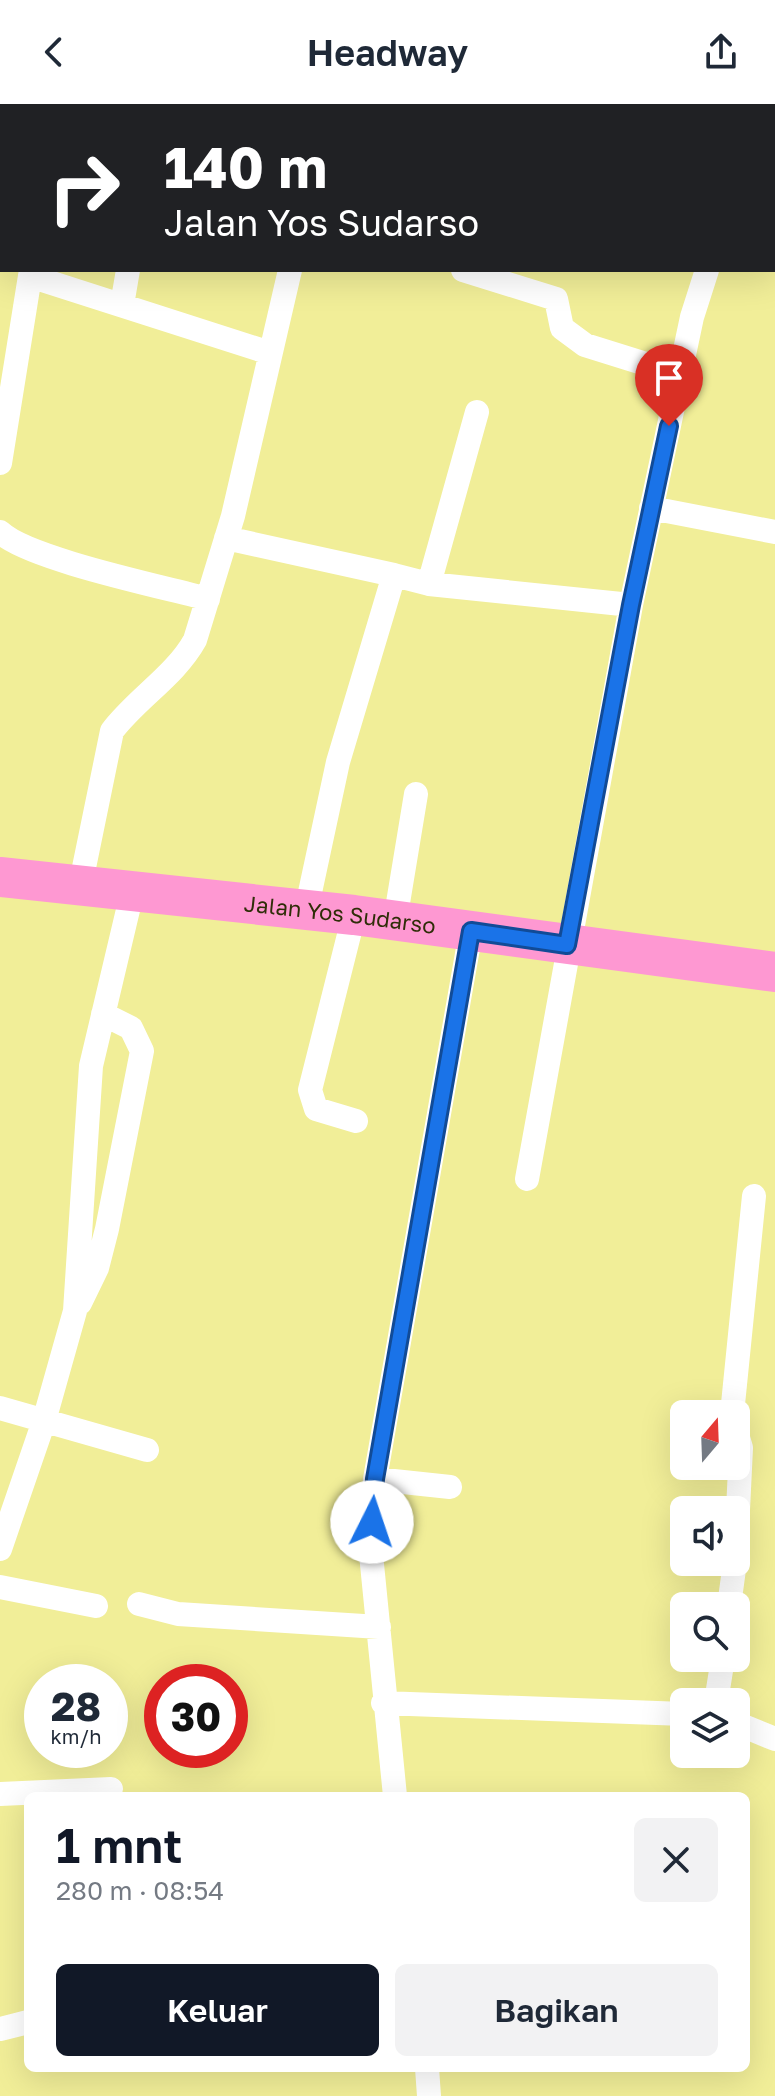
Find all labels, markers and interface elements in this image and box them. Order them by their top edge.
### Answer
icon: back [32,30,76,74]
icon: share [699,30,743,74]
text: Headway [307,31,468,74]
text: 140 m [164,133,327,200]
icon: right [32,136,136,240]
text: Jalan Yos Sudarso [164,201,479,244]
pin [635,344,703,426]
icon: arrive [647,356,691,400]
street label: Jalan Yos Sudarso [243,889,437,939]
north arrow [670,1400,750,1480]
map controls [670,1400,750,1768]
position arrow [330,1480,414,1564]
button: sound [670,1496,750,1576]
button: search [670,1592,750,1672]
speed limit sign: 30 [144,1664,248,1768]
text: 28 [51,1682,101,1730]
button: layers [670,1688,750,1768]
text: km/h [51,1724,101,1748]
text: 1 mnt [56,1816,182,1874]
button: close [634,1818,718,1902]
text: 280 m · 08:54 [56,1875,224,1906]
button: Keluar [56,1964,379,2056]
button: Bagikan [395,1964,718,2056]

